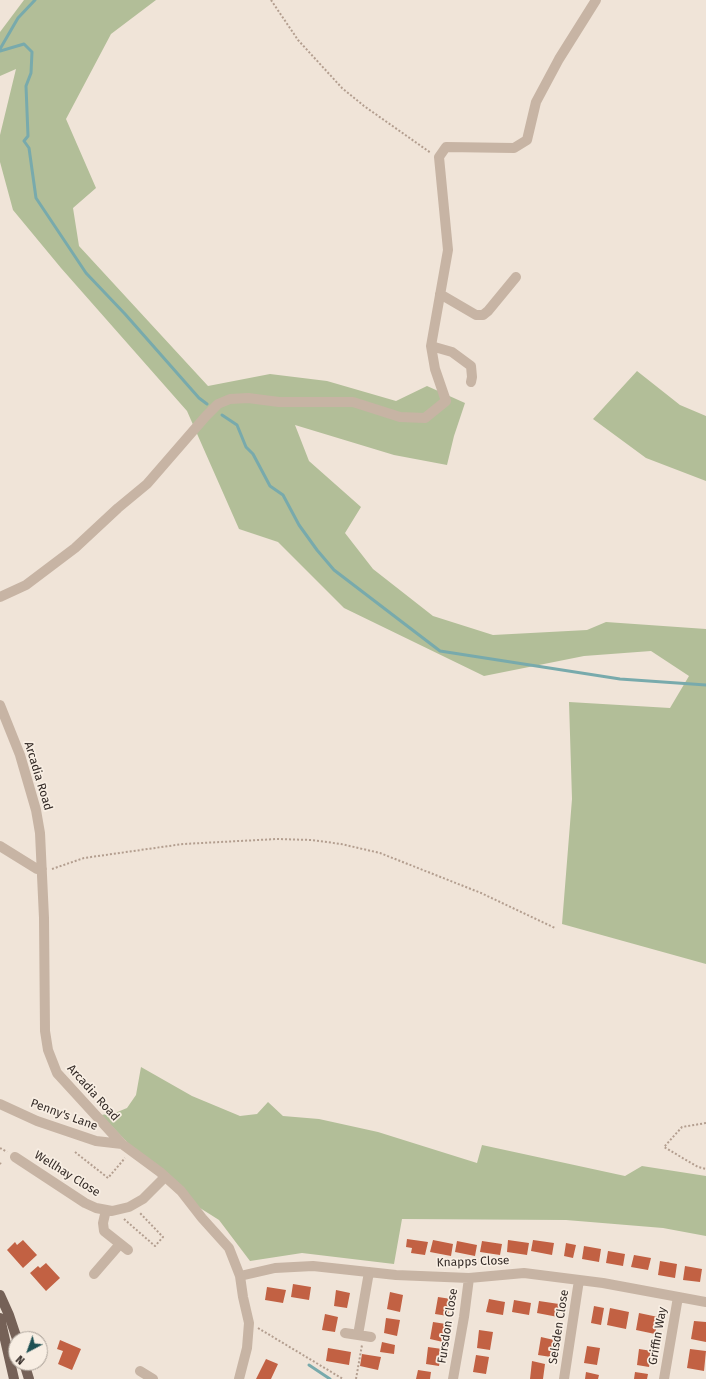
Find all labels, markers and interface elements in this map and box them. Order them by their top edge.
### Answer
street label: Arcadia Road [21,740,55,812]
street label: Arcadia Road [64,1062,122,1124]
street label: Penny's Lane [29,1096,99,1134]
street label: Wellhay Close [31,1148,103,1200]
street label: Knapps Close [436,1254,510,1270]
street label: Fursdon Close [435,1287,461,1365]
street label: Selsden Close [546,1289,572,1365]
street label: Griffin Way [646,1306,670,1366]
north arrow [8,1331,48,1371]
text: N [13,1352,27,1367]

